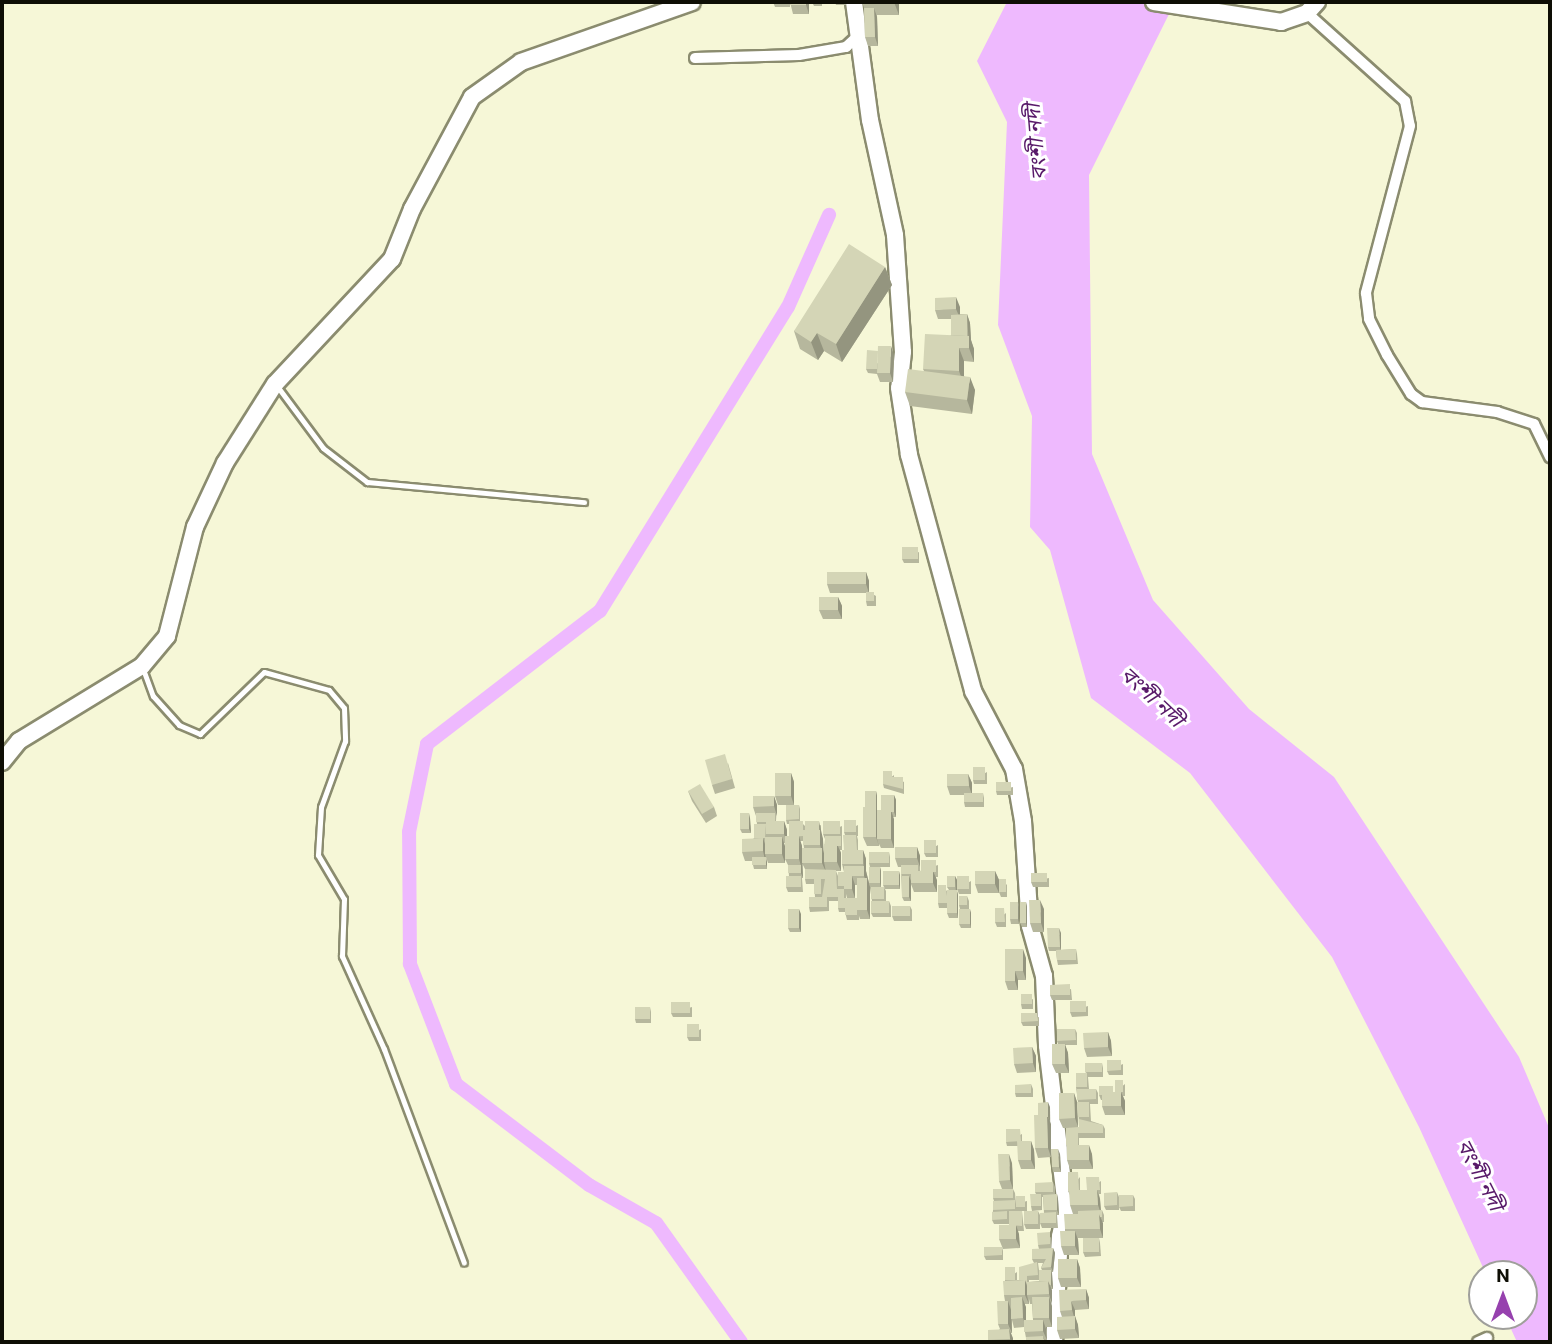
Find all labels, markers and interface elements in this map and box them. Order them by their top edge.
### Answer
water label: বংশী নদী [1020,103,1052,181]
water label: বংশী নদী [1115,662,1189,732]
water label: বংশী নদী [1451,1135,1509,1215]
north arrow [1468,1260,1538,1330]
text: N [1496,1264,1510,1287]

